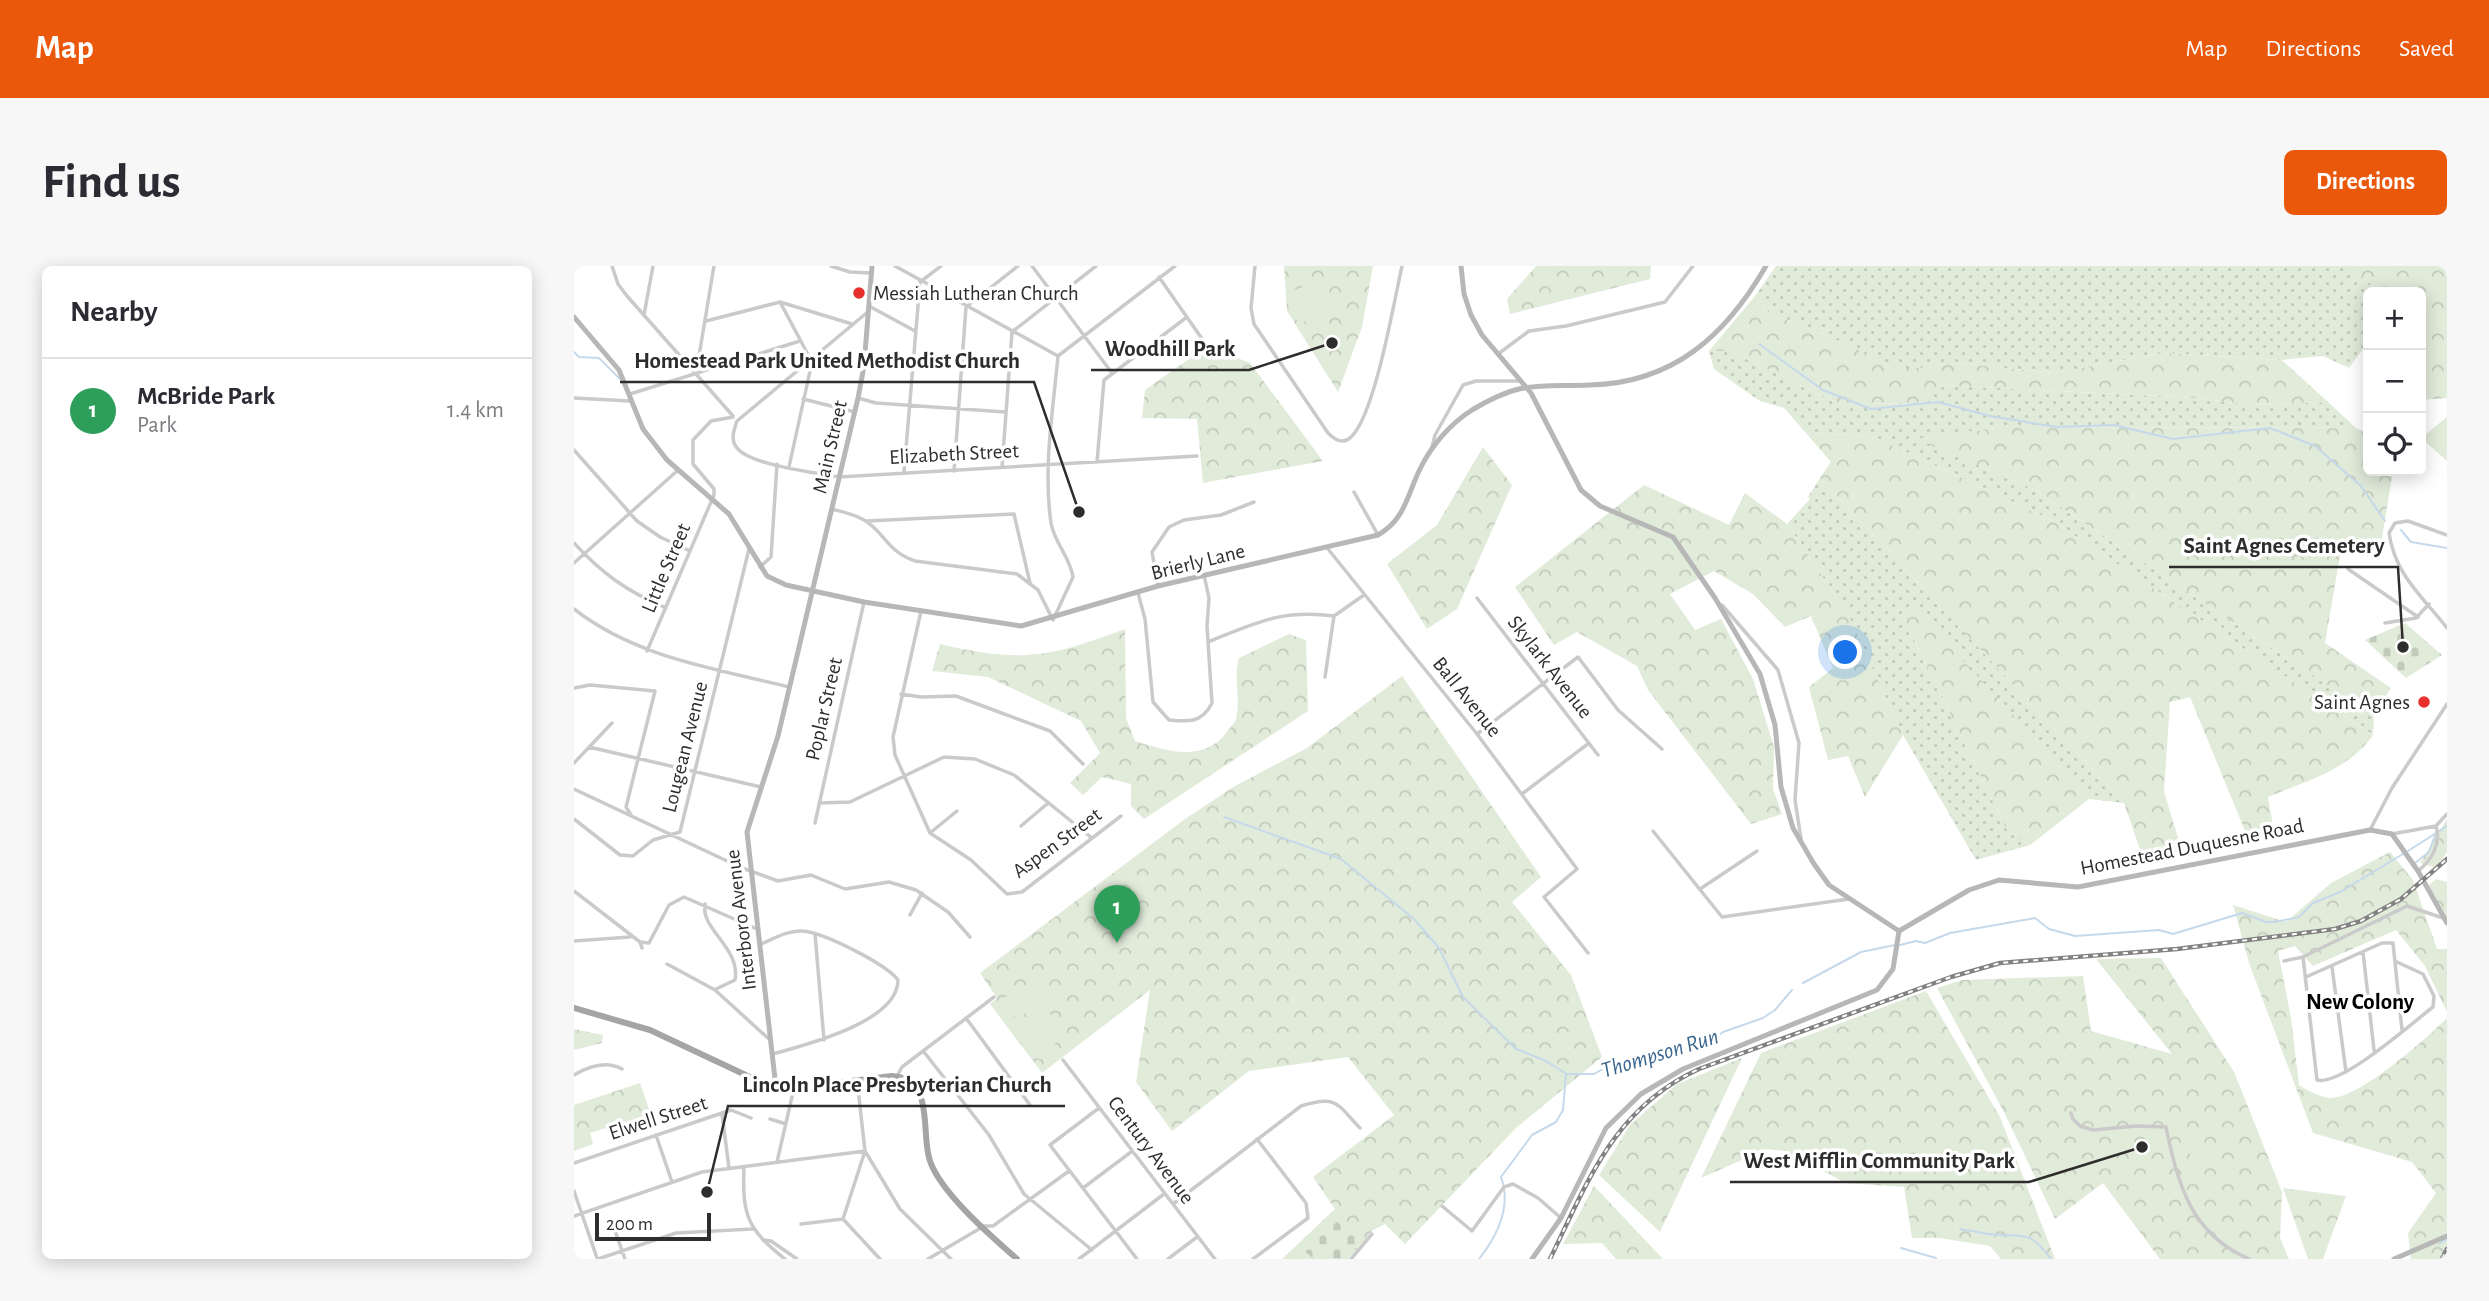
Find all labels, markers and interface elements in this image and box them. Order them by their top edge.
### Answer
text: Map [35,32,94,65]
text: Map [2185,37,2227,61]
text: Directions [2265,37,2361,61]
text: Saved [2399,37,2454,61]
button: Directions [2284,150,2447,215]
text: Find us [42,158,181,207]
place label: Messiah Lutheran Church [873,283,1079,304]
marker: Messiah Lutheran Church [851,285,867,301]
map controls [2363,287,2426,476]
button: + [2363,287,2426,350]
text: Nearby [70,297,158,327]
callout: Woodhill Park [1091,326,1249,370]
callout: Homestead Park United Methodist Church [620,338,1034,382]
text: Woodhill Park [1105,338,1236,361]
text: Homestead Park United Methodist Church [634,350,1020,373]
button: − [2363,350,2426,413]
text: McBride Park [137,383,275,409]
street label: Main Street [809,398,851,496]
text: 1 [89,399,97,422]
text: 1.4 km [447,399,504,422]
button: locate [2363,413,2426,476]
text: Park [137,414,177,437]
street label: Elizabeth Street [889,440,1020,468]
street label: Little Street [638,520,694,616]
callout: Saint Agnes Cemetery [2169,523,2398,567]
text: Saint Agnes Cemetery [2184,535,2385,558]
street label: Brierly Lane [1149,540,1247,584]
street label: Skylark Avenue [1504,612,1596,722]
your location [1828,635,1862,669]
street label: Ball Avenue [1429,653,1505,741]
street label: Poplar Street [802,655,846,763]
street label: Lougean Avenue [659,679,711,815]
place label: Saint Agnes [2314,692,2410,713]
marker: Saint Agnes [2416,694,2432,710]
street label: Aspen Street [1009,804,1105,882]
street label: Homestead Duquesne Road [2078,815,2306,879]
street label: Interboro Avenue [722,848,760,992]
pin: 1 [1094,885,1140,943]
district label: New Colony [2306,991,2415,1014]
water label: Thompson Run [1599,1025,1721,1083]
callout: Lincoln Place Presbyterian Church [728,1062,1065,1106]
text: Lincoln Place Presbyterian Church [742,1074,1052,1097]
street label: Elwell Street [606,1092,710,1144]
street label: Century Avenue [1104,1092,1198,1208]
callout: West Mifflin Community Park [1730,1138,2029,1182]
text: West Mifflin Community Park [1743,1150,2015,1173]
scale bar [595,1210,710,1242]
text: 200 m [606,1215,653,1234]

